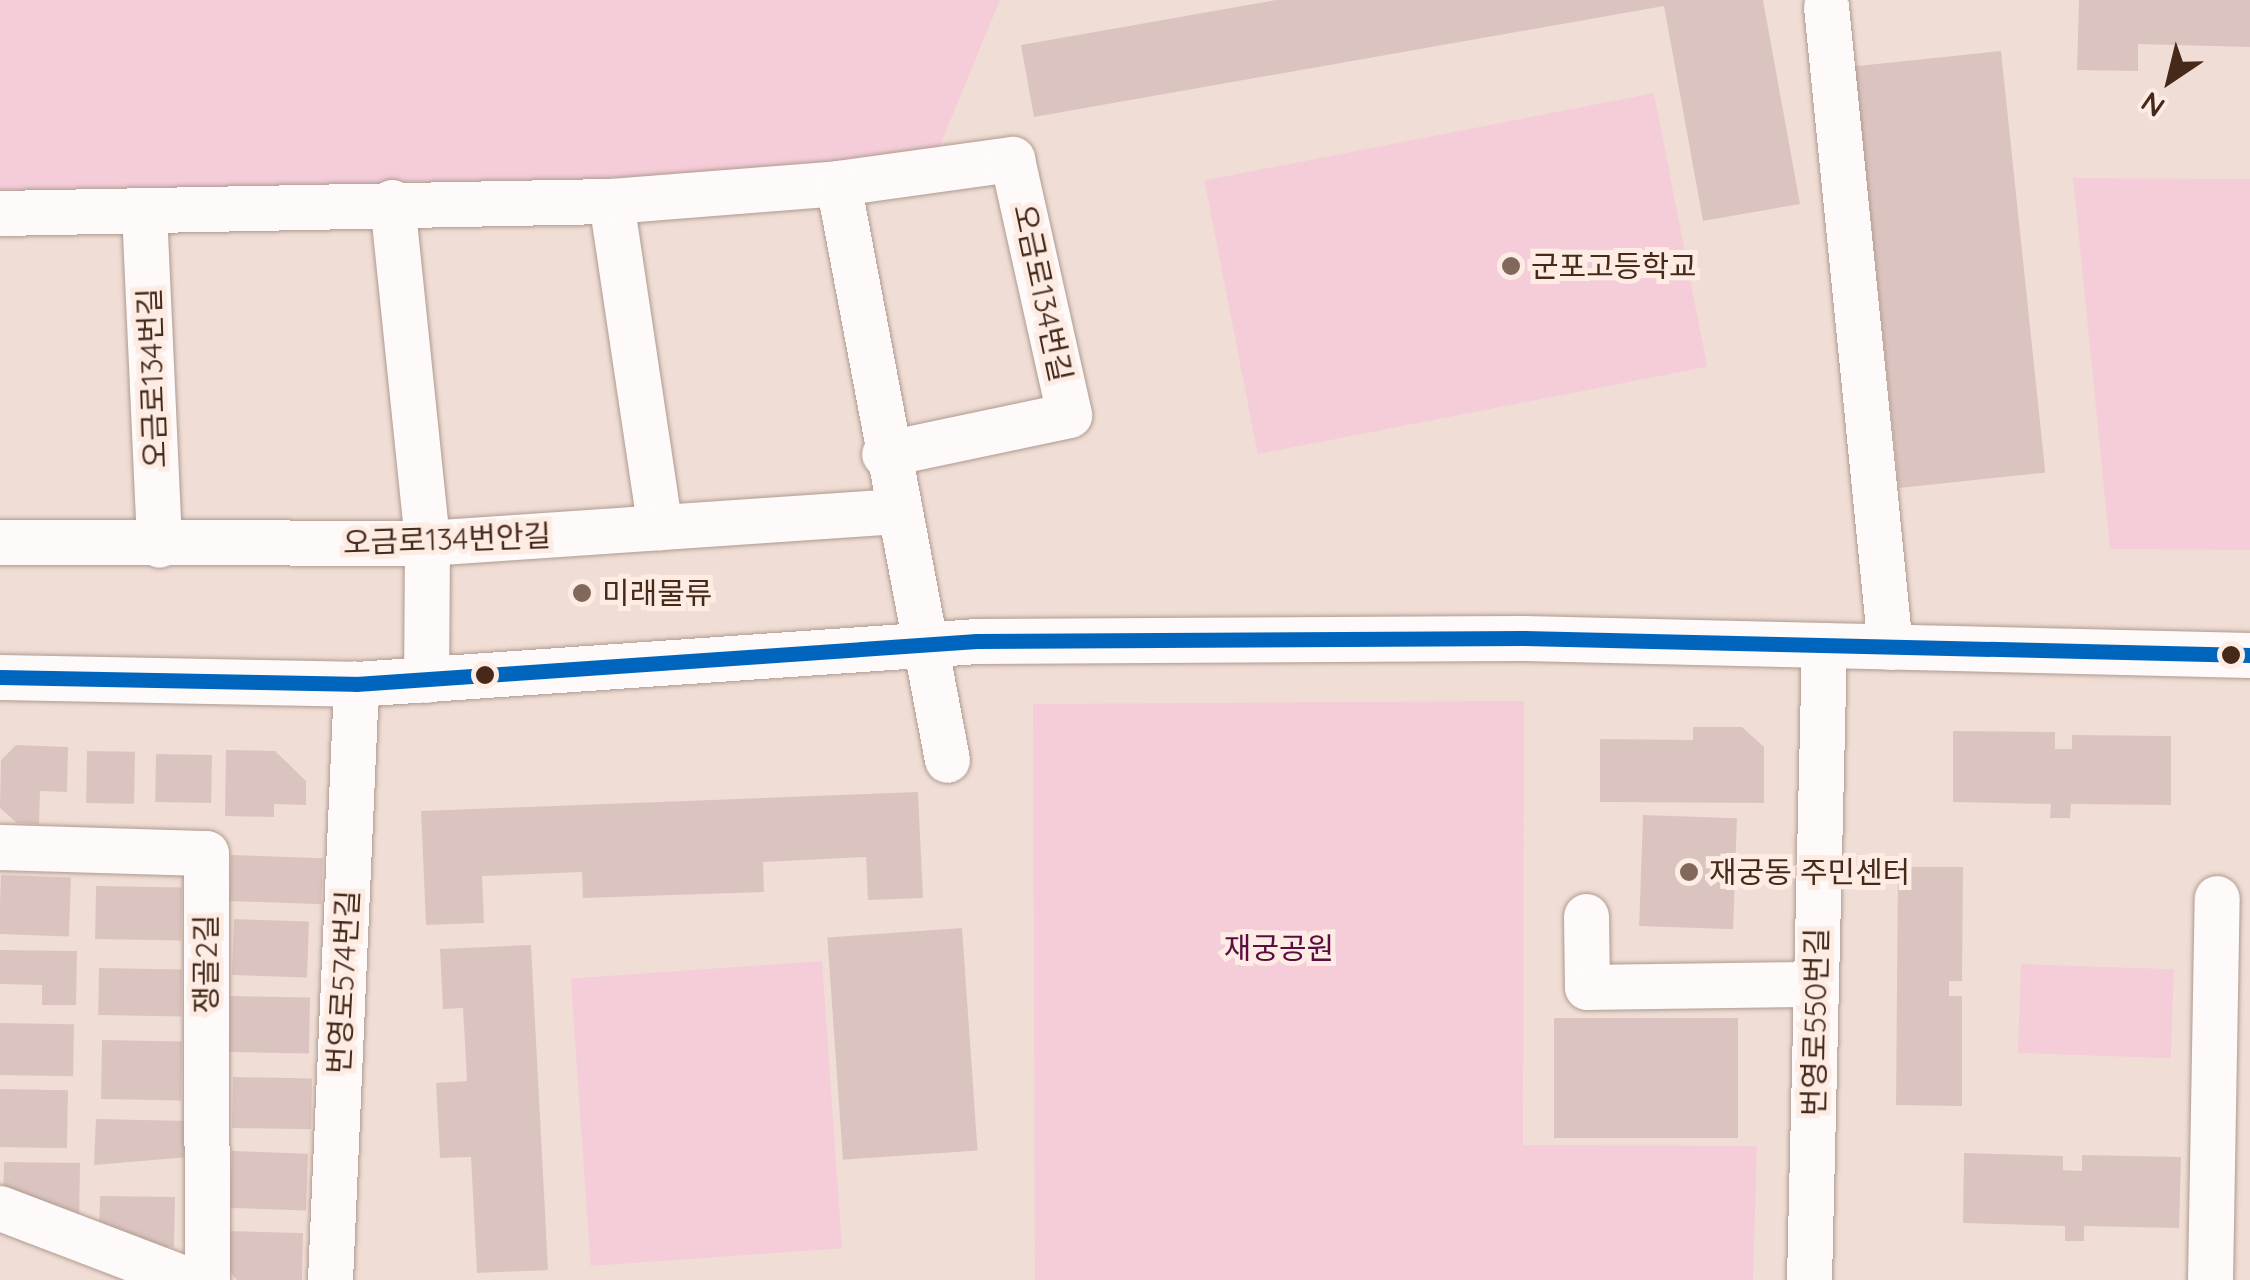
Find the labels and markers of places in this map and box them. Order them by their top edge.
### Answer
place label: 군포고등학교 [1531,248,1697,284]
marker: 군포고등학교 [1500,255,1522,277]
place label: 미래물류 [602,575,712,611]
marker: 미래물류 [571,582,593,604]
unlabelled marker [2221,645,2241,665]
unlabelled marker [475,665,495,685]
place label: 재궁동 주민센터 [1709,854,1910,890]
marker: 재궁동 주민센터 [1678,861,1700,883]

